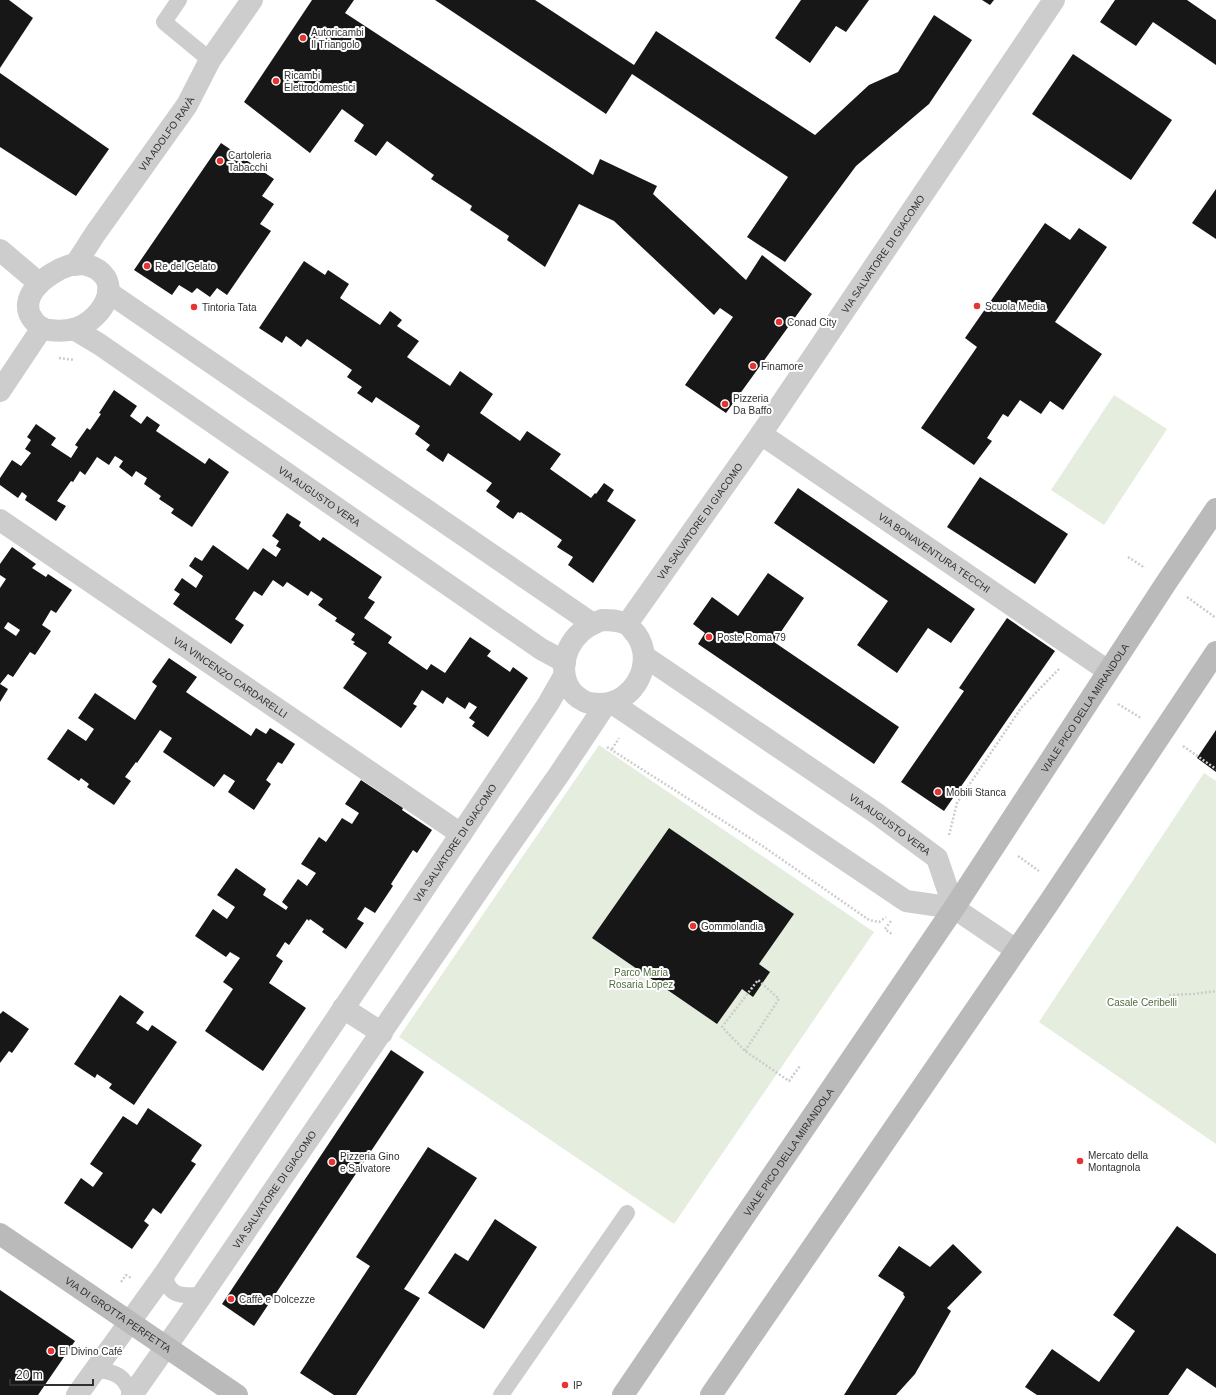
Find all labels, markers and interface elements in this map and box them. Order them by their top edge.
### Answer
place label: Autoricambi Il Triangolo [311,27,364,50]
marker: Autoricambi Il Triangolo [298,33,308,43]
place label: Ricambi Elettrodomestici [284,70,355,93]
marker: Ricambi Elettrodomestici [271,76,281,86]
street label: VIA ADOLFO RAVÀ [137,94,196,173]
place label: Cartoleria Tabacchi [228,150,272,173]
marker: Cartoleria Tabacchi [215,156,225,166]
street label: VIA SALVATORE DI GIACOMO [839,193,927,315]
marker: Re del Gelato [142,261,152,271]
place label: Re del Gelato [155,261,217,272]
marker: Scuola Media [972,301,982,311]
place label: Scuola Media [985,301,1046,312]
marker: Tintoria Tata [189,302,199,312]
place label: Tintoria Tata [202,302,257,313]
marker: Conad City [774,317,784,327]
place label: Conad City [787,317,836,328]
marker: Finamore [748,361,758,371]
place label: Finamore [761,361,804,372]
place label: Pizzeria Da Baffo [733,393,772,416]
marker: Pizzeria Da Baffo [720,399,730,409]
street label: VIA SALVATORE DI GIACOMO [655,461,745,582]
street label: VIA AUGUSTO VERA [276,464,363,529]
street label: VIA BONAVENTURA TECCHI [876,511,992,595]
marker: Poste Roma 79 [704,632,714,642]
place label: Poste Roma 79 [717,632,786,643]
street label: VIA VINCENZO CARDARELLI [171,635,289,720]
street label: VIALE PICO DELLA MIRANDOLA [1039,641,1131,775]
street label: VIA SALVATORE DI GIACOMO [412,782,499,904]
marker: Mobili Stanca [933,787,943,797]
place label: Mobili Stanca [946,787,1006,798]
street label: VIA AUGUSTO VERA [847,792,933,857]
marker: Gommolandia [688,921,698,931]
place label: Gommolandia [701,921,764,932]
park label: Parco Maria Rosaria Lopez [609,967,673,990]
park label: Casale Ceribelli [1107,997,1177,1008]
street label: VIALE PICO DELLA MIRANDOLA [741,1086,836,1218]
street label: VIA SALVATORE DI GIACOMO [231,1129,319,1251]
place label: Mercato della Montagnola [1088,1150,1148,1173]
place label: Pizzeria Gino e Salvatore [340,1151,400,1174]
marker: Mercato della Montagnola [1075,1156,1085,1166]
marker: Pizzeria Gino e Salvatore [327,1157,337,1167]
street label: VIA DI GROTTA PERFETTA [63,1275,173,1355]
marker: Caffè e Dolcezze [226,1294,236,1304]
place label: Caffè e Dolcezze [239,1294,315,1305]
marker: El Divino Café [46,1346,56,1356]
place label: El Divino Café [59,1346,123,1357]
scale bar [10,1361,93,1387]
text: 20 m [16,1368,43,1382]
marker: IP [560,1380,570,1390]
place label: IP [573,1380,583,1391]

